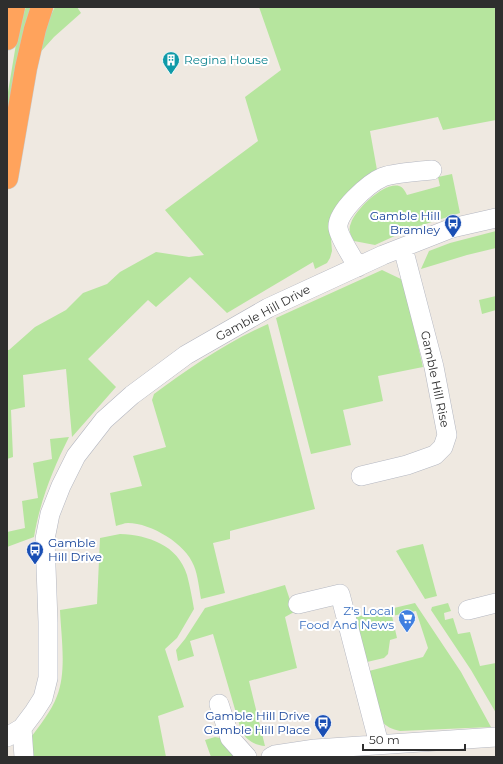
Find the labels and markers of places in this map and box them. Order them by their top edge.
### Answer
building icon: Regina House [161,50,181,75]
place label: Regina House [184,52,268,67]
place label: Gamble Hill Bramley [370,208,440,237]
bus stop icon: Gamble Hill Bramley [443,213,463,238]
place label: Gamble Hill Drive [48,535,102,564]
bus stop icon: Gamble Hill Drive [25,540,45,565]
place label: Z's Local Food And News [299,603,394,632]
supermarket icon: Z's Local Food And News [397,608,417,633]
place label: Gamble Hill Drive Gamble Hill Place [204,708,310,737]
bus stop icon: Gamble Hill Drive Gamble Hill Place [313,713,333,738]

